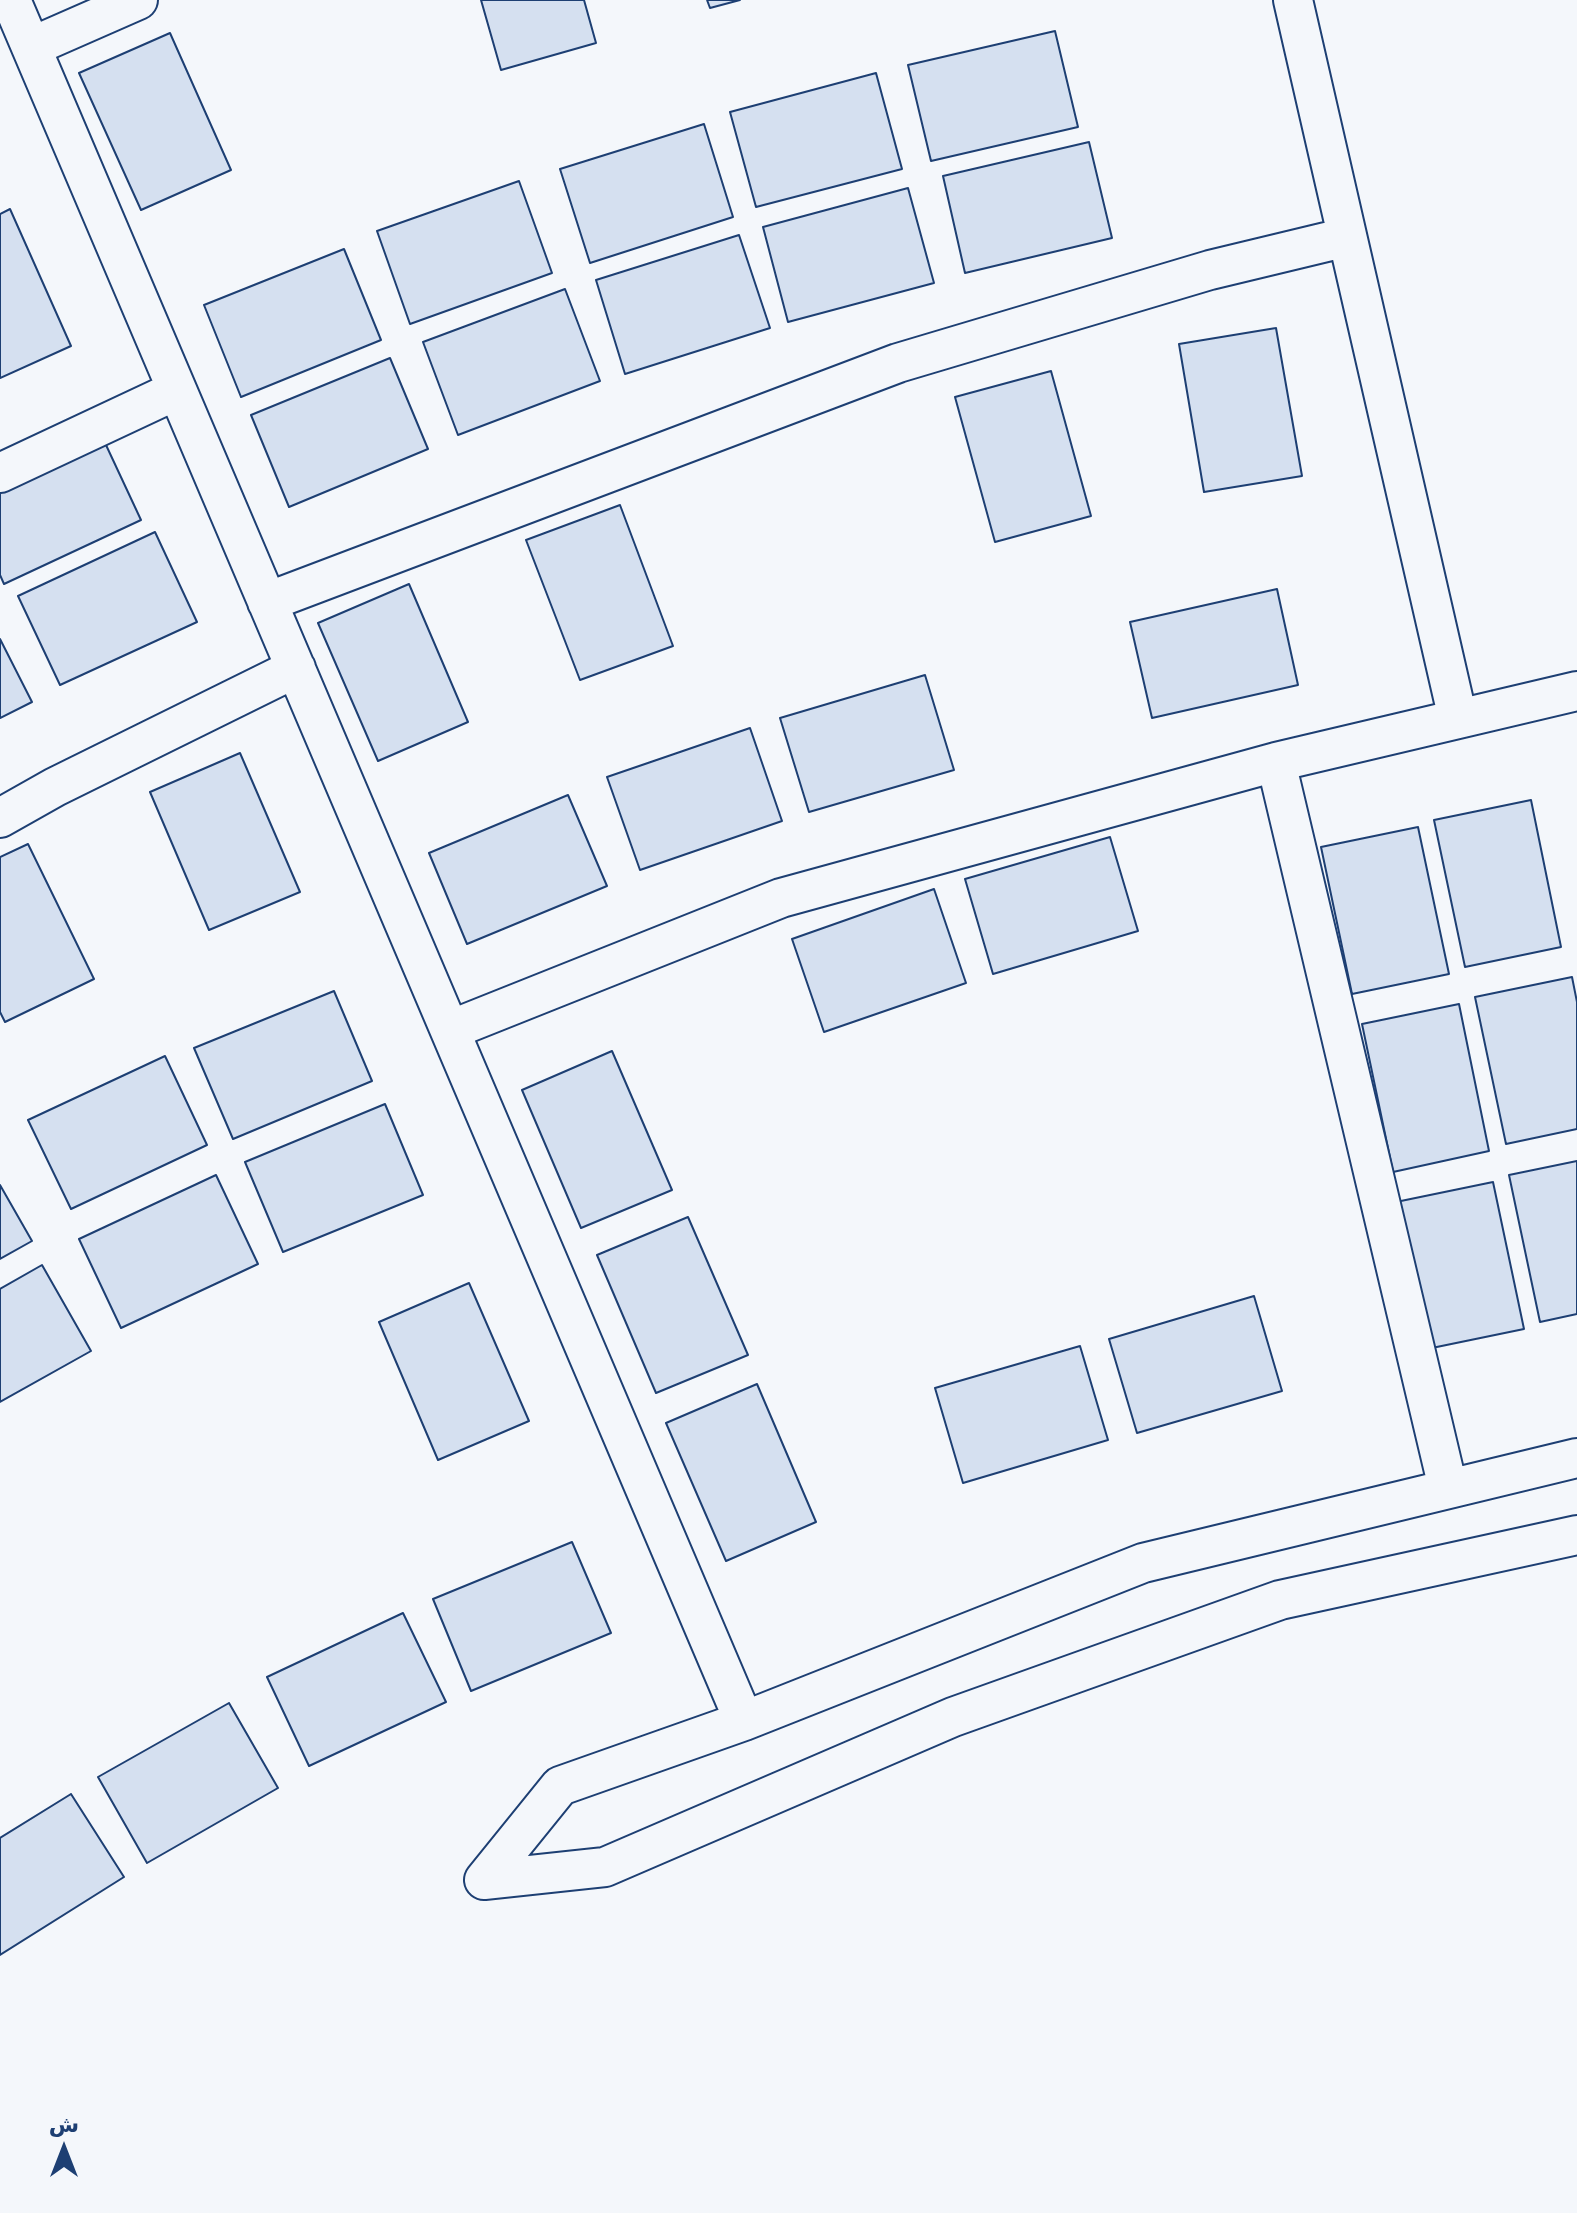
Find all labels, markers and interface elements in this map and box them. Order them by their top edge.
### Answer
north arrow [24,2109,104,2189]
text: ش [49,2112,79,2137]

